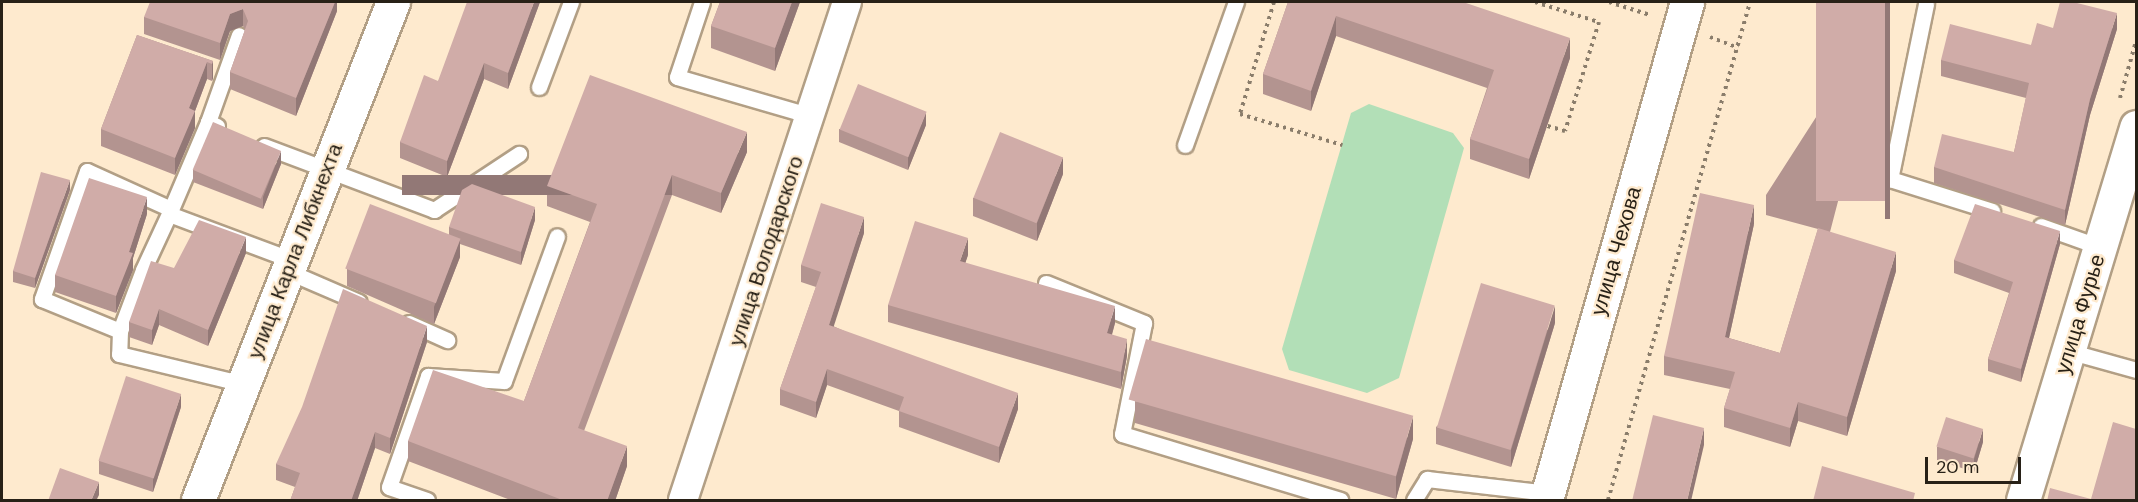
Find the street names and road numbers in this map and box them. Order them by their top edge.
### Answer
street label: улица Карла Либкнехта [242,140,348,362]
street label: улица Володарского [723,153,809,349]
street label: улица Чехова [1586,184,1646,318]
street label: улица Фурье [2050,251,2110,377]

